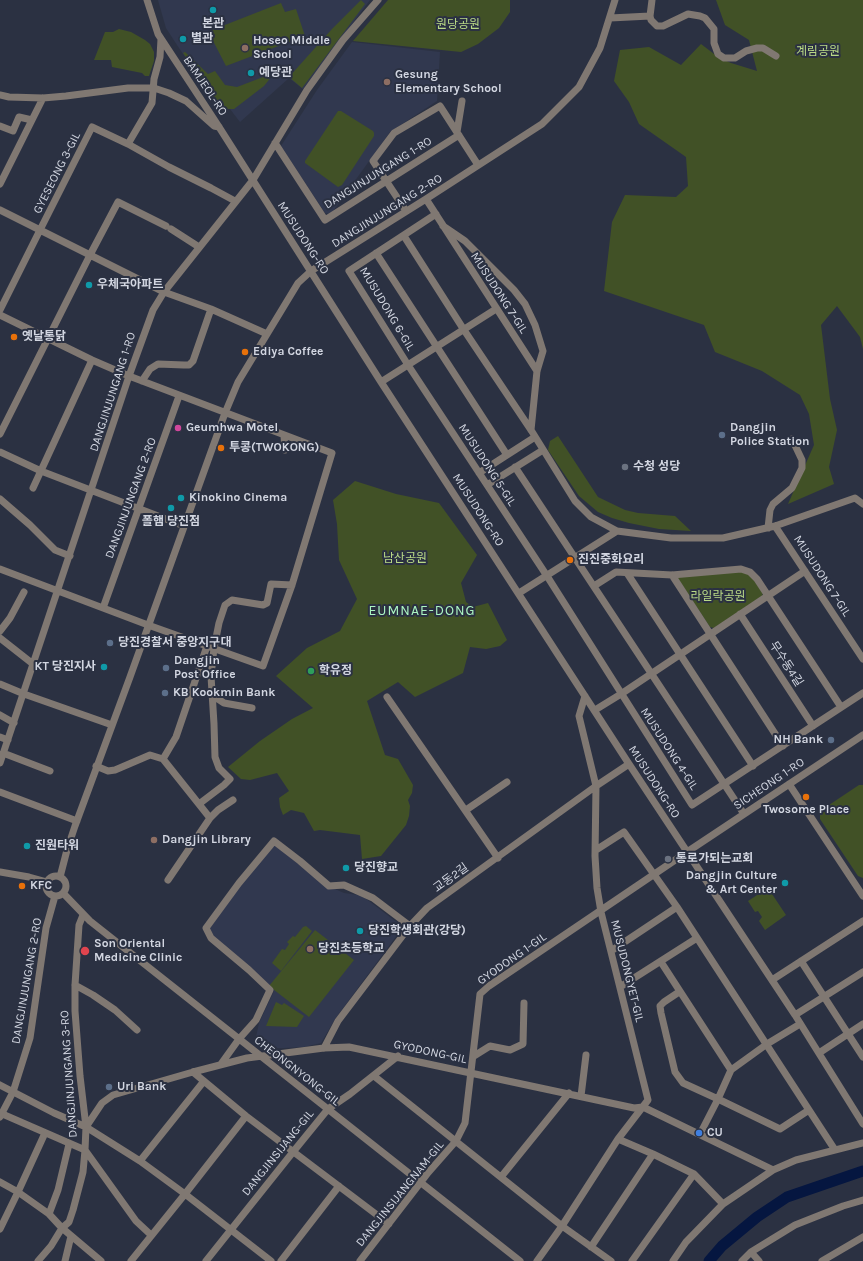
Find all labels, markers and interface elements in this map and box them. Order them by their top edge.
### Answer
marker: 본관 [208,5,218,15]
place label: 본관 [202,17,224,31]
park label: 원당공원 [436,18,480,32]
place label: 별관 [191,32,213,46]
marker: 별관 [178,34,188,44]
place label: Hoseo Middle School [253,34,330,62]
marker: Hoseo Middle School [240,43,250,53]
park label: 계림공원 [796,45,840,59]
street label: BAMJEOL-RO [180,53,230,119]
place label: 예당관 [259,66,292,80]
marker: 예당관 [246,68,256,78]
place label: Gesung Elementary School [395,68,502,96]
marker: Gesung Elementary School [382,77,392,87]
street label: GYESEONG 3-GIL [30,130,84,216]
street label: DANGJINJUNGANG 1-RO [321,134,435,212]
street label: DANGJINJUNGANG 2-RO [329,171,445,251]
street label: MUSUDONG-RO [274,199,332,277]
street label: MUSUDONG 7-GIL [467,250,531,336]
street label: MUSUDONG 6-GIL [356,264,418,354]
place label: 우체국아파트 [97,278,163,292]
marker: 우체국아파트 [84,280,94,290]
place label: 옛날통닭 [22,330,66,344]
street label: DANGJINJUNGANG 1-RO [87,330,139,454]
marker: 옛날통닭 [9,332,19,342]
place label: Ediya Coffee [253,345,323,359]
marker: Ediya Coffee [240,347,250,357]
place label: Geumhwa Motel [186,421,278,435]
street label: MUSUDONG 5-GIL [455,421,519,509]
place label: Dangjin Police Station [730,421,809,449]
marker: Geumhwa Motel [173,423,183,433]
marker: Dangjin Police Station [717,430,727,440]
street label: DANGJINJUNGANG 2-RO [102,436,160,560]
place label: 투콩(TWOKONG) [229,441,319,455]
marker: 투콩(TWOKONG) [216,443,226,453]
place label: 수청 성당 [633,460,680,474]
marker: 수청 성당 [620,462,630,472]
street label: MUSUDONG-RO [449,471,507,549]
place label: Kinokino Cinema [189,491,287,505]
marker: Kinokino Cinema [176,493,186,503]
marker: 폴햄 당진점 [166,503,176,513]
place label: 폴햄 당진점 [142,515,200,529]
street label: MUSUDONG 7-GIL [790,533,854,619]
park label: 남산공원 [383,552,427,566]
place label: 진진중화요리 [578,553,644,567]
marker: 진진중화요리 [565,555,575,565]
park label: 라일락공원 [690,590,746,604]
district label: EUMNAE-DONG [368,603,476,619]
place label: 당진경찰서 중앙지구대 [118,636,231,650]
marker: 당진경찰서 중앙지구대 [105,638,115,648]
street label: 무수동4길 [766,639,806,689]
place label: Dangjin Post Office [174,654,236,682]
place label: KT 당진지사 [35,660,96,674]
marker: KT 당진지사 [99,662,109,672]
marker: Dangjin Post Office [161,663,171,673]
place label: 학유정 [319,664,352,678]
marker: 학유정 [306,666,316,676]
place label: KB Kookmin Bank [173,686,275,700]
marker: KB Kookmin Bank [160,688,170,698]
street label: MUSUDONG 4-GIL [637,705,701,793]
place label: NH Bank [774,733,823,747]
marker: NH Bank [826,735,836,745]
street label: MUSUDONG-RO [625,743,683,821]
street label: SICHEONG 1-RO [731,755,807,813]
marker: Twosome Place [801,792,811,802]
place label: Twosome Place [763,803,849,817]
place label: Dangjin Library [162,833,251,847]
marker: Dangjin Library [149,835,159,845]
place label: 진원타워 [35,839,79,853]
marker: 진원타워 [22,841,32,851]
place label: 통로가되는교회 [676,852,753,866]
marker: 통로가되는교회 [663,854,673,864]
street label: 교동2길 [431,860,471,896]
place label: 당진향교 [354,861,398,875]
marker: 당진향교 [341,863,351,873]
place label: Dangjin Culture & Art Center [686,869,777,897]
marker: Dangjin Culture & Art Center [780,878,790,888]
place label: KFC [30,879,52,893]
marker: KFC [17,881,27,891]
street label: DANGJINJUNGANG 2-RO [9,917,45,1045]
street label: MUSUDONGYET-GIL [607,918,647,1024]
place label: 당진학생회관(강당) [368,924,466,938]
marker: 당진학생회관(강당) [355,926,365,936]
street label: GYODONG 1-GIL [475,930,549,988]
place label: Son Oriental Medicine Clinic [94,937,182,965]
place label: 당진초등학교 [318,942,384,956]
marker: 당진초등학교 [305,944,315,954]
marker: Son Oriental Medicine Clinic [79,945,91,957]
street label: DANGJINJUNGANG 3-RO [57,1010,81,1138]
street label: CHEONGNYONG-GIL [251,1033,343,1109]
street label: GYODONG-GIL [392,1037,468,1067]
place label: Uri Bank [117,1080,166,1094]
marker: Uri Bank [104,1082,114,1092]
street label: DANGJINSIJANG-GIL [239,1107,317,1199]
place label: CU [707,1126,723,1140]
marker: CU [694,1128,704,1138]
street label: DANGJINSIJANGNAM-GIL [353,1138,447,1250]

